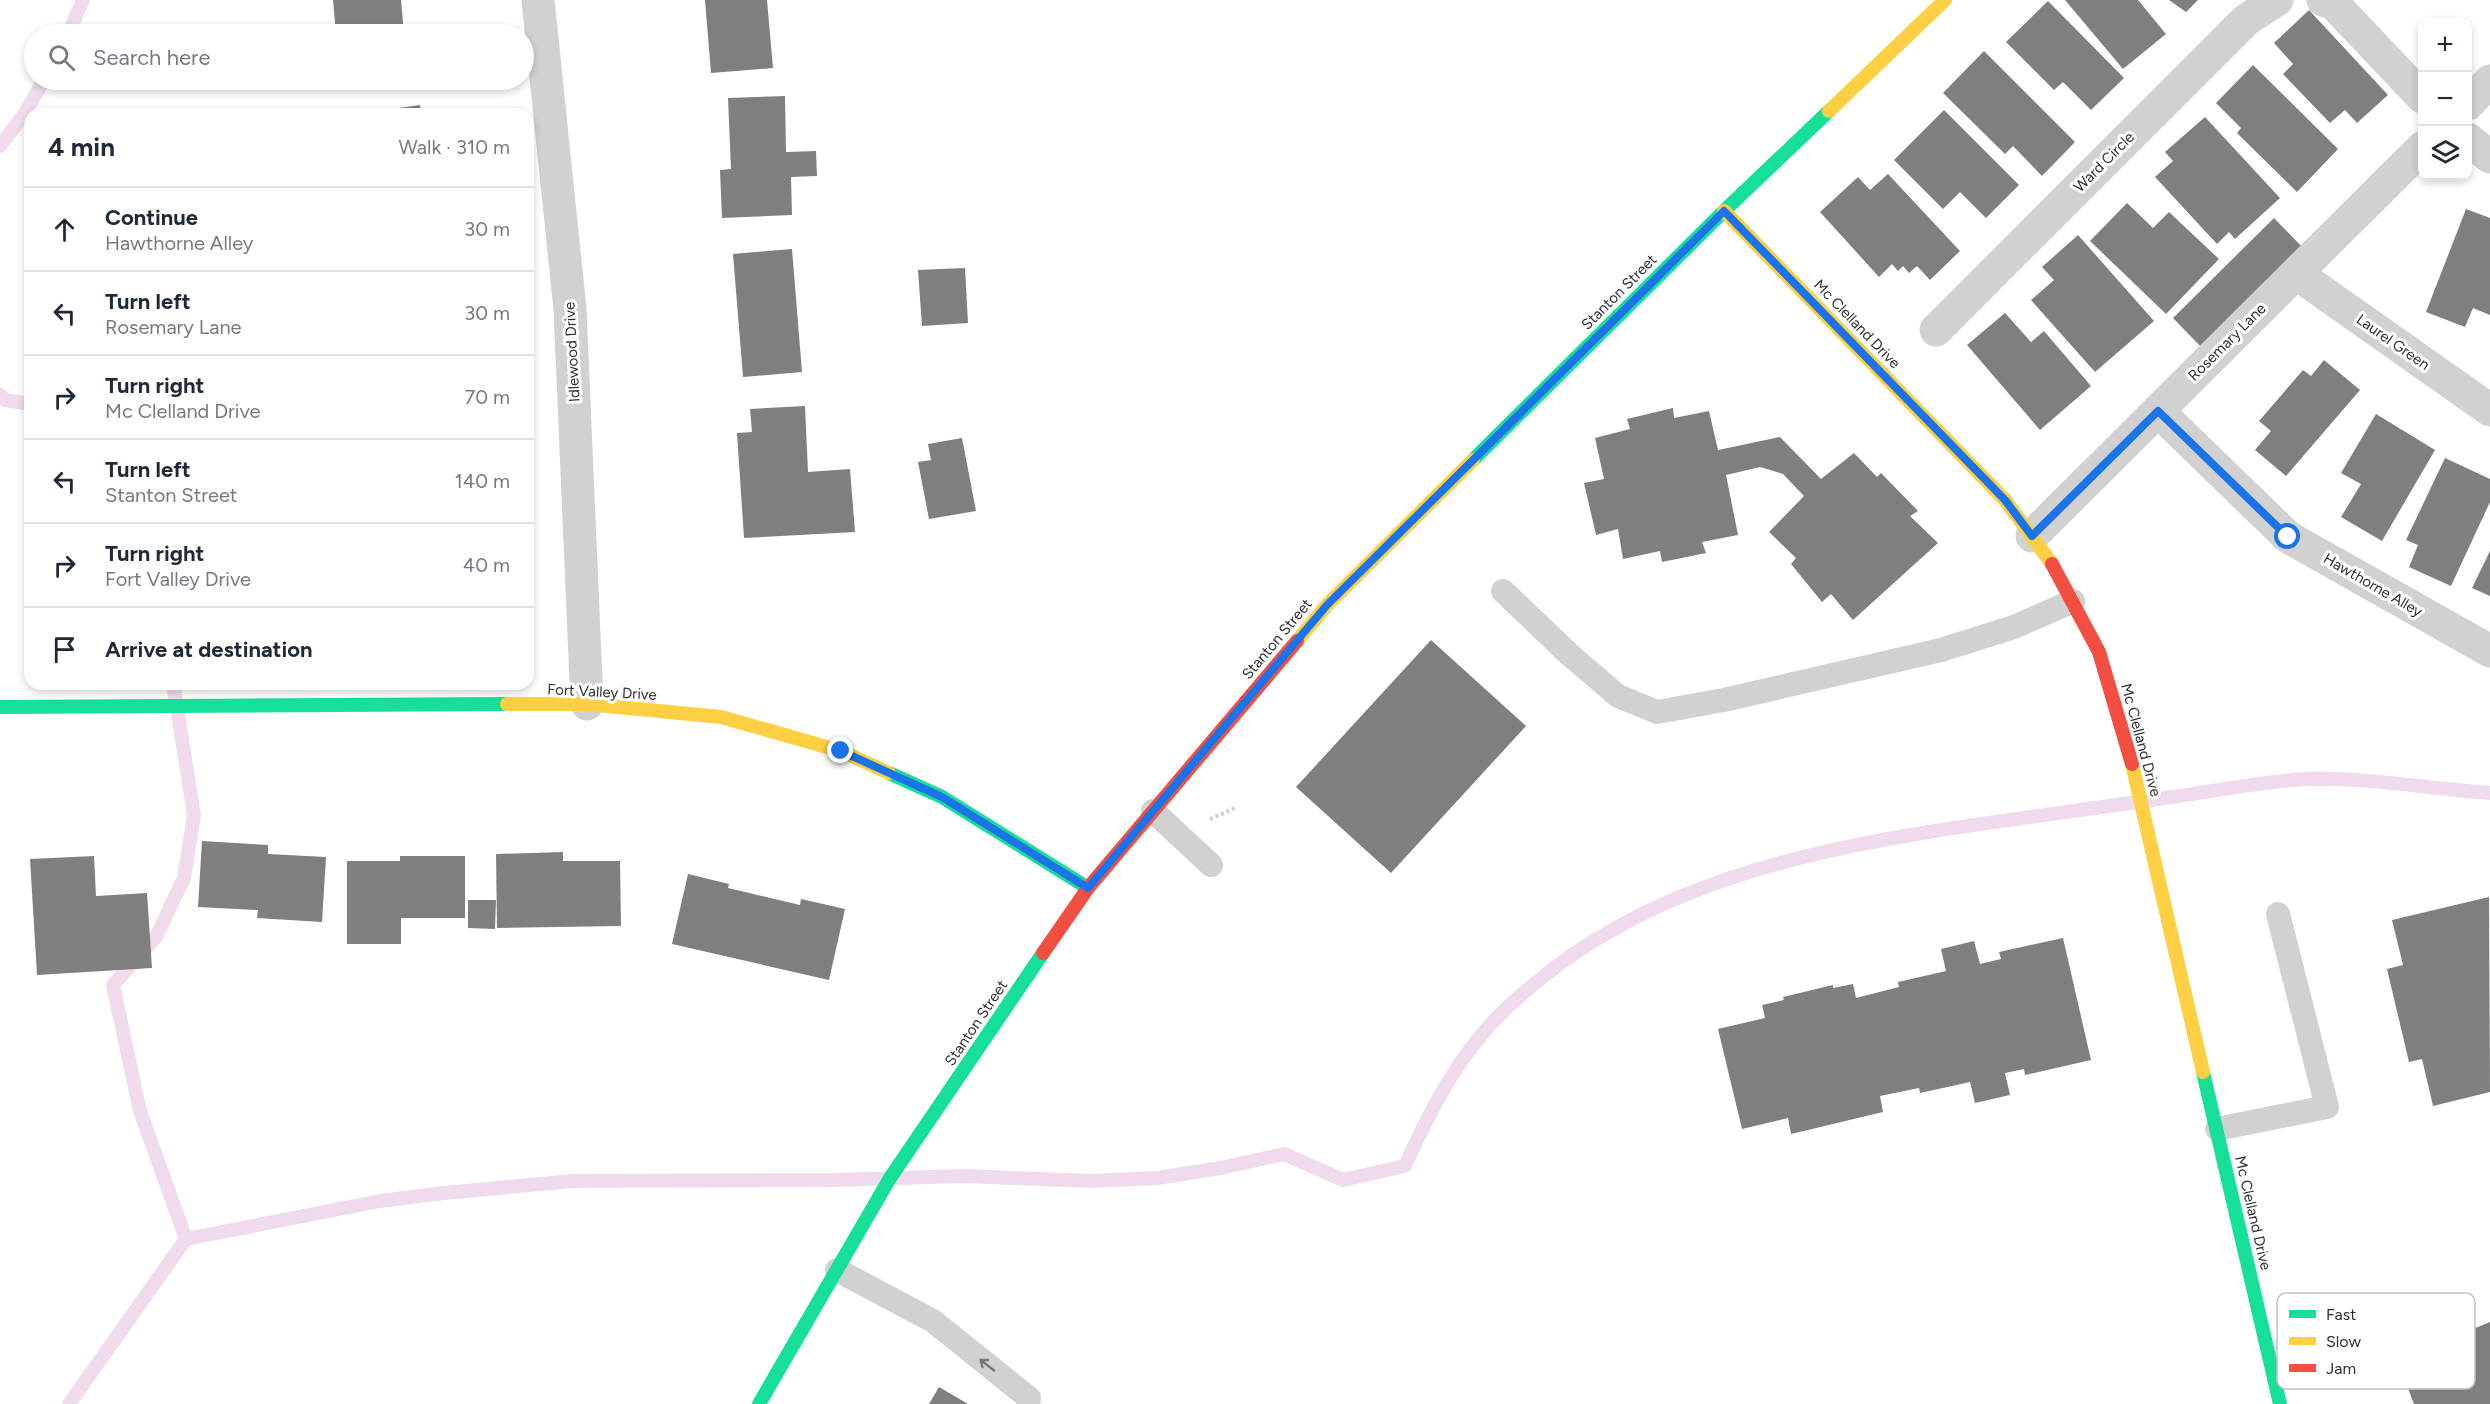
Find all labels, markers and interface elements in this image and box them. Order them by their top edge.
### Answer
map controls [2418,18,2472,180]
button: + [2418,18,2472,72]
search box [24,24,534,90]
icon: search [45,41,78,74]
text: Search here [93,44,211,71]
button: − [2418,72,2472,126]
button: layers [2418,126,2472,180]
street label: Ward Circle [2070,128,2138,196]
text: 4 min [48,131,115,163]
text: Walk · 310 m [398,135,510,159]
text: Continue [105,204,198,231]
icon: ahead [48,213,81,246]
text: 30 m [464,217,510,241]
text: Hawthorne Alley [105,231,253,255]
street label: Stanton Street [1578,250,1661,333]
street label: Mc Clelland Drive [1810,276,1904,372]
text: Turn left [105,288,191,315]
icon: left [48,297,81,330]
street label: Rosemary Lane [2184,299,2270,385]
text: 30 m [464,301,510,325]
street label: Idlewood Drive [560,301,584,403]
street label: Laurel Green [2353,310,2433,374]
text: Rosemary Lane [105,315,241,339]
text: Turn right [105,372,204,399]
icon: right [48,381,81,414]
text: 70 m [464,385,510,409]
text: Mc Clelland Drive [105,399,261,423]
text: Turn left [105,456,191,483]
icon: left [48,465,81,498]
text: 140 m [455,469,510,493]
text: Stanton Street [105,483,237,507]
route start [2274,523,2300,549]
text: Turn right [105,540,204,567]
icon: right [48,549,81,582]
street label: Hawthorne Alley [2320,549,2426,621]
text: 40 m [463,553,510,577]
text: Fort Valley Drive [105,567,251,591]
street label: Stanton Street [1238,595,1316,683]
icon: arrive [48,633,81,666]
text: Arrive at destination [105,636,313,663]
street label: Fort Valley Drive [547,680,657,704]
street label: Mc Clelland Drive [2117,681,2165,799]
route end [827,737,853,763]
street label: Stanton Street [941,977,1011,1069]
street label: Mc Clelland Drive [2231,1154,2275,1272]
legend [2277,1293,2475,1389]
text: Fast [2326,1305,2356,1324]
text: Slow [2326,1332,2361,1351]
one-way arrow [980,1359,996,1372]
text: Jam [2326,1359,2356,1378]

